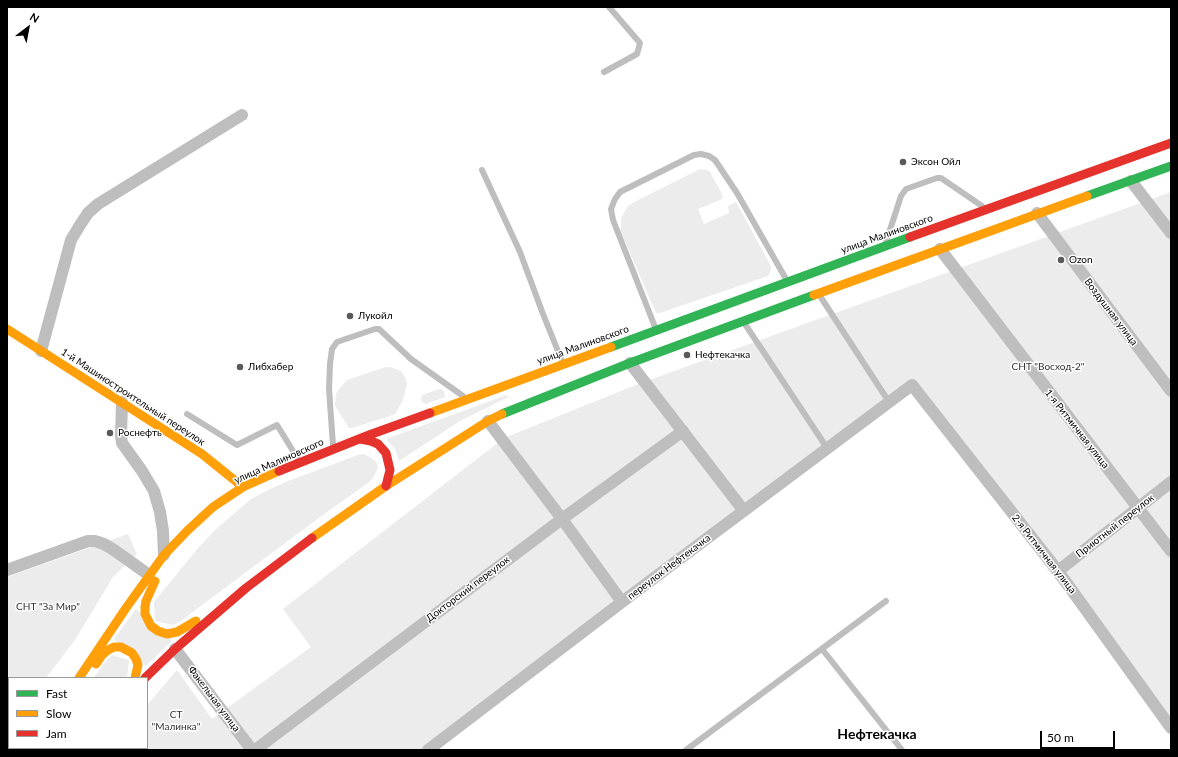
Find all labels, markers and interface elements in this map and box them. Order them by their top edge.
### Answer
north arrow [8,8,48,48]
text: N [28,10,42,25]
place label: Эксон Ойл [911,156,961,168]
marker: Эксон Ойл [898,157,908,167]
street label: улица Малиновского [839,212,935,256]
place label: Ozon [1069,254,1093,266]
marker: Ozon [1056,255,1066,265]
street label: Воздушная улица [1082,276,1140,348]
place label: Лукойл [358,310,393,322]
marker: Лукойл [345,311,355,321]
street label: улица Малиновского [535,323,631,367]
street label: 1-й Машиностроительный переулок [59,346,207,448]
place label: Нефтекачка [695,349,750,361]
marker: Нефтекачка [682,350,692,360]
place label: Либхабер [248,361,293,373]
park label: СНТ "Восход-2" [1012,361,1084,373]
marker: Либхабер [235,362,245,372]
street label: 1-я Ритмичная улица [1042,387,1112,471]
place label: Роснефть [118,427,162,439]
marker: Роснефть [105,428,115,438]
street label: улица Малиновского [232,436,326,486]
street label: Приютный переулок [1074,492,1156,560]
street label: 2-я Ритмичная улица [1009,512,1079,596]
street label: переулок Нефтекачка [625,532,713,602]
street label: Докторский переулок [424,554,512,624]
park label: СНТ "За Мир" [16,601,80,613]
street label: Факельная улица [185,664,243,734]
legend [8,677,148,749]
text: Fast [46,686,67,701]
text: Slow [46,706,71,721]
park label: СТ "Малинка" [152,709,200,732]
scale bar [1042,723,1117,749]
text: Jam [46,726,67,741]
district label: Нефтекачка [837,726,917,742]
text: 50 m [1047,730,1074,745]

